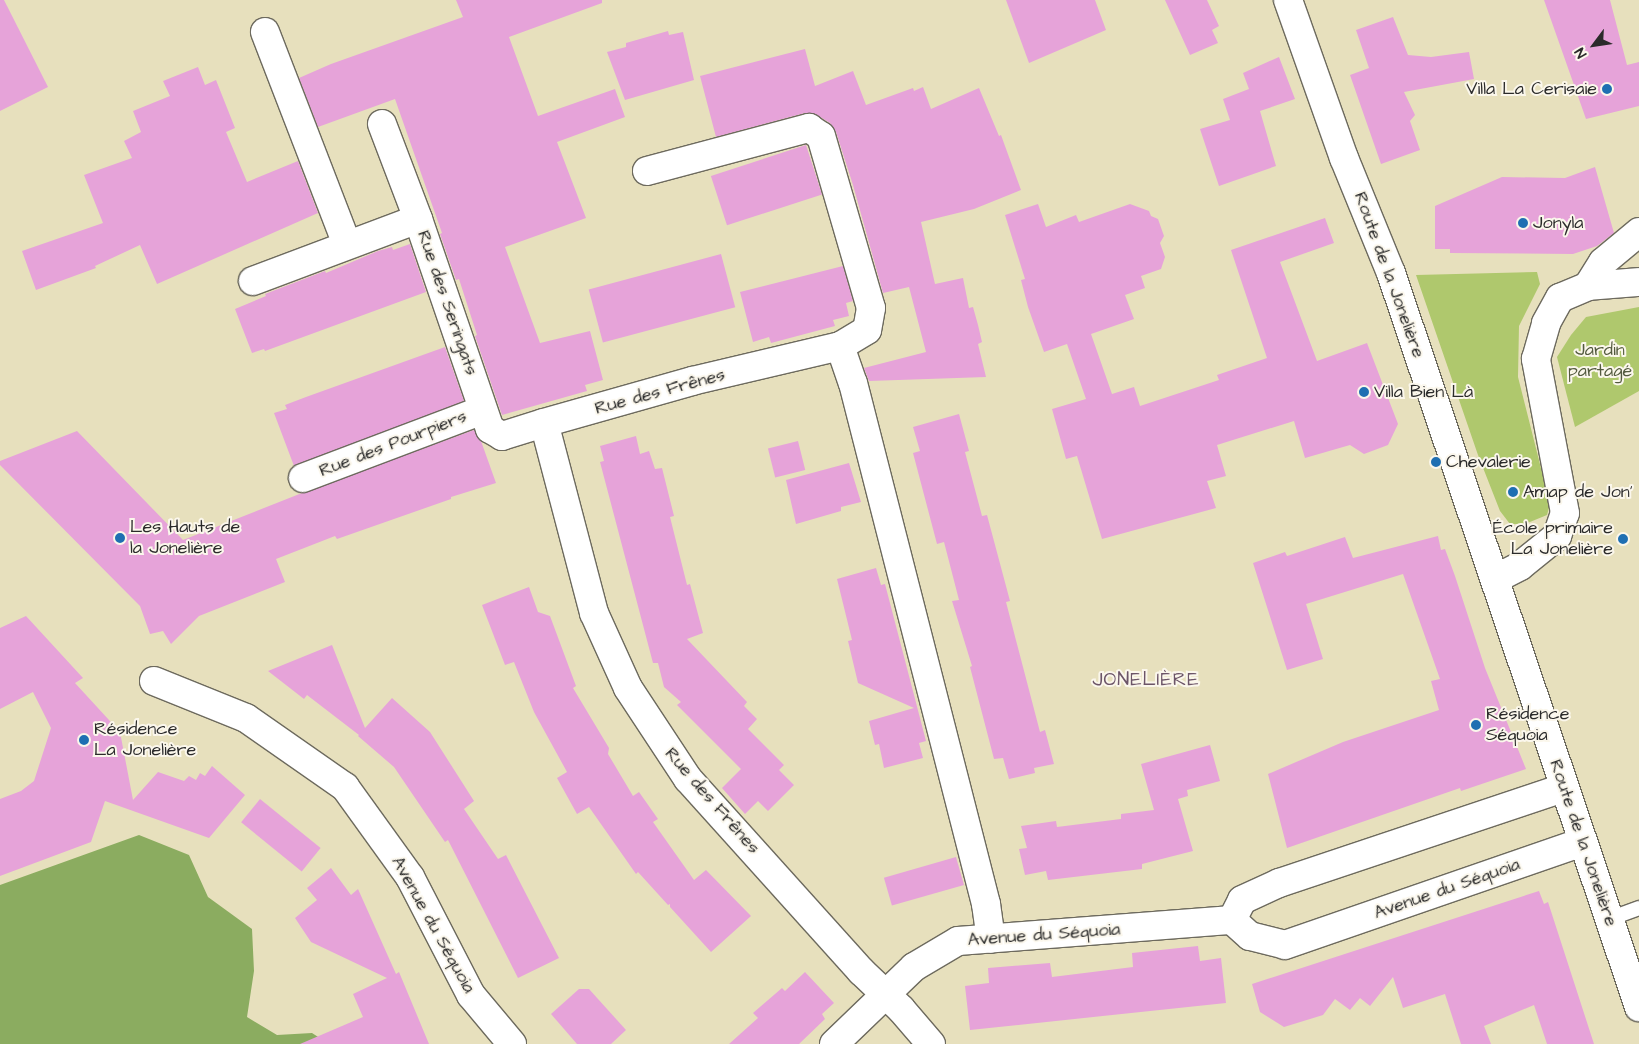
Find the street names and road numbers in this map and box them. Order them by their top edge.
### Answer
street label: Route de la Jonelière [1349,189,1429,361]
street label: Rue des Seringats [412,228,482,378]
street label: Rue des Frênes [592,364,728,420]
street label: Rue des Pourpiers [316,406,470,482]
street label: Rue des Frênes [660,743,764,859]
street label: Route de la Jonelière [1544,757,1622,929]
street label: Avenue du Séquoia [386,853,480,997]
street label: Avenue du Séquoia [1371,854,1523,924]
street label: Avenue du Séquoia [967,919,1121,951]

